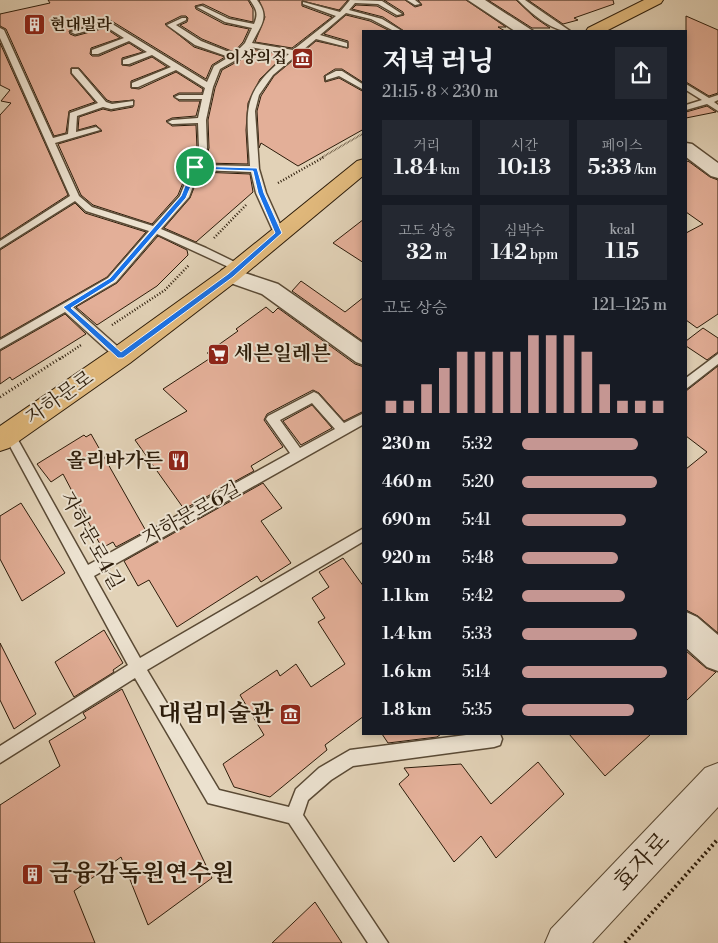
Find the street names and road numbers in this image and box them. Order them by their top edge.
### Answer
street label: 자하문로 [21,366,99,430]
street label: 자하문로6길 [138,477,246,551]
street label: 자하문로4길 [54,487,128,595]
street label: 효자로 [607,826,677,898]

